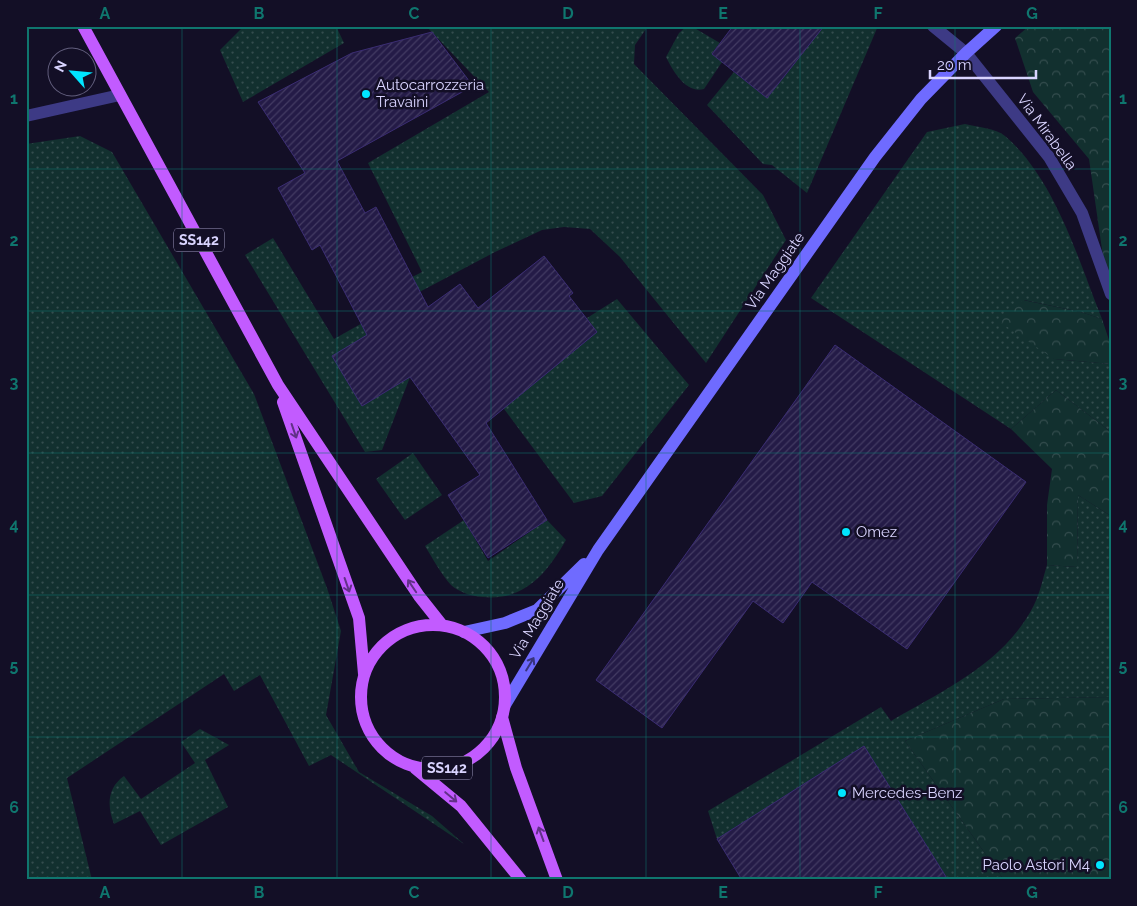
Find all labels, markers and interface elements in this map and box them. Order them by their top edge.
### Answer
text: A [100,4,111,23]
text: B [254,4,265,23]
text: C [409,4,420,23]
text: D [562,4,574,23]
text: E [718,4,728,23]
text: F [873,4,883,23]
text: G [1026,4,1038,23]
north arrow [48,48,98,98]
scale bar [930,48,1036,80]
text: 20 m [937,56,972,74]
text: N [51,58,70,74]
place label: Autocarrozzeria Travaini [376,76,484,111]
marker: Autocarrozzeria Travaini [360,88,372,100]
text: 1 [10,89,18,108]
text: 1 [1119,89,1127,108]
street label: Via Mirabella [1013,90,1081,174]
road number: SS142 [174,228,224,252]
street label: Via Maggiate [742,229,808,313]
text: 2 [9,231,19,250]
text: 2 [1118,231,1128,250]
text: 3 [10,373,19,392]
text: 3 [1119,373,1128,392]
one-way arrow [290,423,299,439]
text: 4 [9,515,19,534]
text: 4 [1118,515,1128,534]
place label: Omez [856,523,897,541]
marker: Omez [840,526,852,538]
street label: Via Maggiate [506,575,568,662]
one-way arrow [343,577,353,593]
one-way arrow [407,580,417,594]
text: 5 [10,656,19,675]
text: 5 [1119,656,1128,675]
one-way arrow [525,657,535,671]
road number: SS142 [422,756,472,780]
place label: Mercedes-Benz [852,784,962,802]
marker: Mercedes-Benz [836,787,848,799]
one-way arrow [444,792,457,803]
text: 6 [9,798,19,817]
text: 6 [1118,798,1128,817]
one-way arrow [536,827,545,842]
place label: Paolo Astori M4 [982,856,1090,874]
marker: Paolo Astori M4 [1094,859,1106,871]
text: A [100,883,111,902]
text: B [254,883,265,902]
text: C [409,883,420,902]
text: D [562,883,574,902]
text: E [718,883,728,902]
text: F [873,883,883,902]
text: G [1026,883,1038,902]

